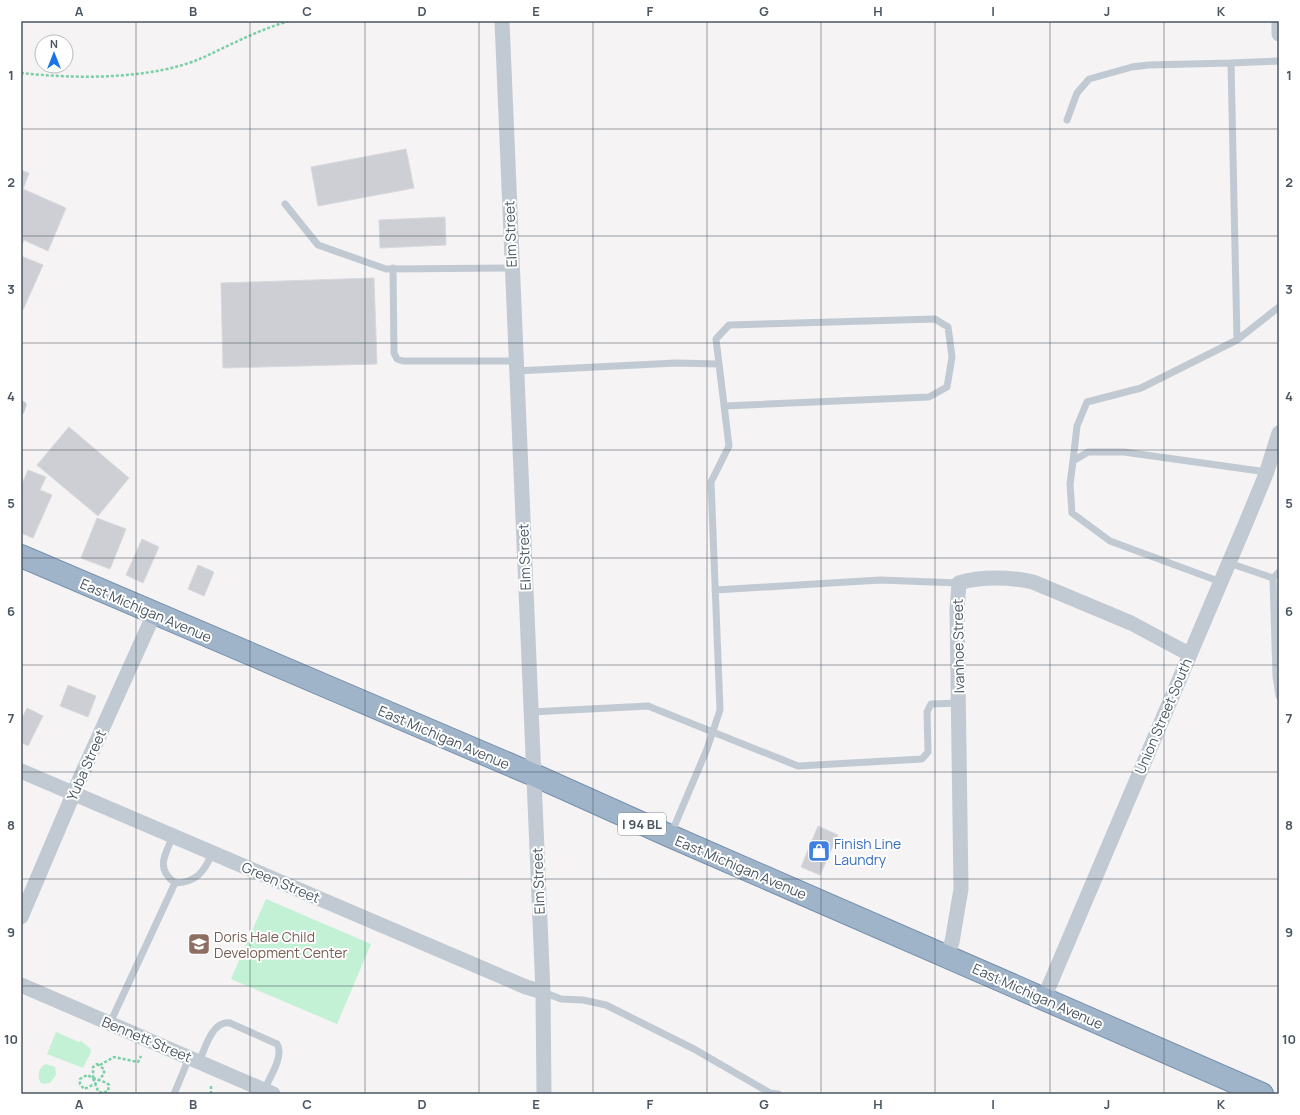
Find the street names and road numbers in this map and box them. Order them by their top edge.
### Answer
street label: Elm Street [499,200,521,268]
street label: Elm Street [513,523,535,591]
street label: East Michigan Avenue [77,574,215,646]
street label: Ivanhoe Street [948,598,968,694]
street label: Union Street South [1130,655,1196,777]
street label: East Michigan Avenue [375,701,513,773]
street label: Yuba Street [62,726,110,803]
road number: I 94 BL [618,813,666,835]
street label: East Michigan Avenue [672,831,810,903]
street label: Elm Street [527,847,549,915]
street label: Green Street [239,857,323,907]
street label: East Michigan Avenue [970,959,1106,1033]
street label: Bennett Street [99,1012,195,1067]

